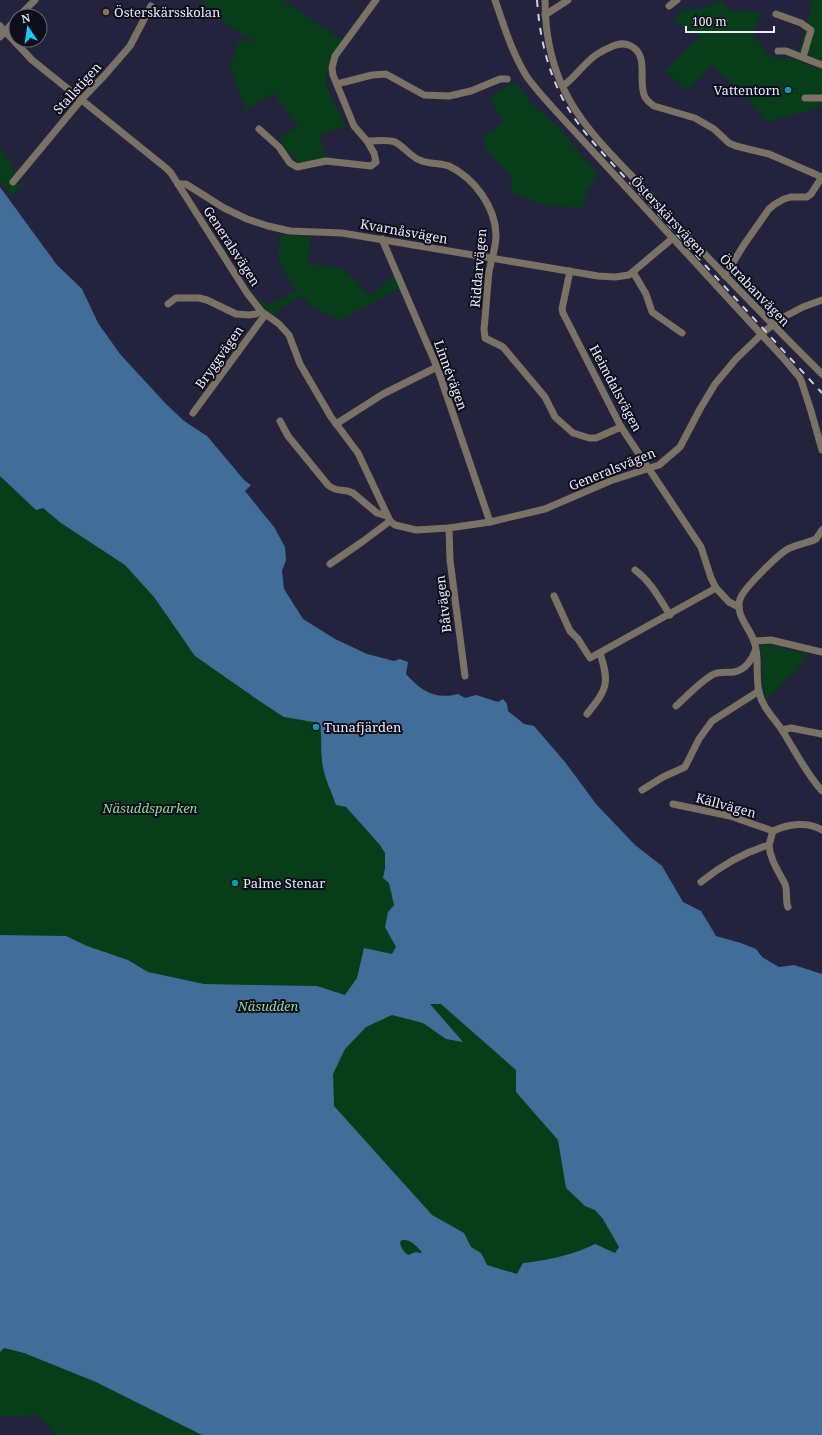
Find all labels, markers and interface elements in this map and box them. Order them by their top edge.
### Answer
place label: Österskärsskolan [114,3,221,21]
marker: Österskärsskolan [101,7,111,17]
north arrow [8,8,48,48]
scale bar [686,8,774,34]
text: N [20,9,32,26]
text: 100 m [692,13,727,30]
street label: Stallstigen [49,58,105,118]
place label: Vattentorn [714,81,781,99]
marker: Vattentorn [783,85,793,95]
street label: Österskärsvägen [627,172,711,260]
street label: Generalsvägen [199,203,265,290]
street label: Kvarnåsvägen [359,214,450,248]
street label: Riddarvägen [466,227,490,308]
street label: Östrabanvägen [716,250,795,331]
street label: Bryggvägen [191,321,248,392]
street label: Linnévägen [430,338,472,413]
street label: Heimdalsvägen [585,341,647,435]
street label: Generalsvägen [566,443,659,495]
street label: Båtvägen [430,574,455,634]
place label: Tunafjärden [324,718,402,736]
marker: Tunafjärden [311,722,321,732]
street label: Källvägen [694,788,759,822]
park label: Näsuddsparken [102,799,198,817]
place label: Palme Stenar [243,874,325,892]
marker: Palme Stenar [230,878,240,888]
park label: Näsudden [237,997,298,1015]

